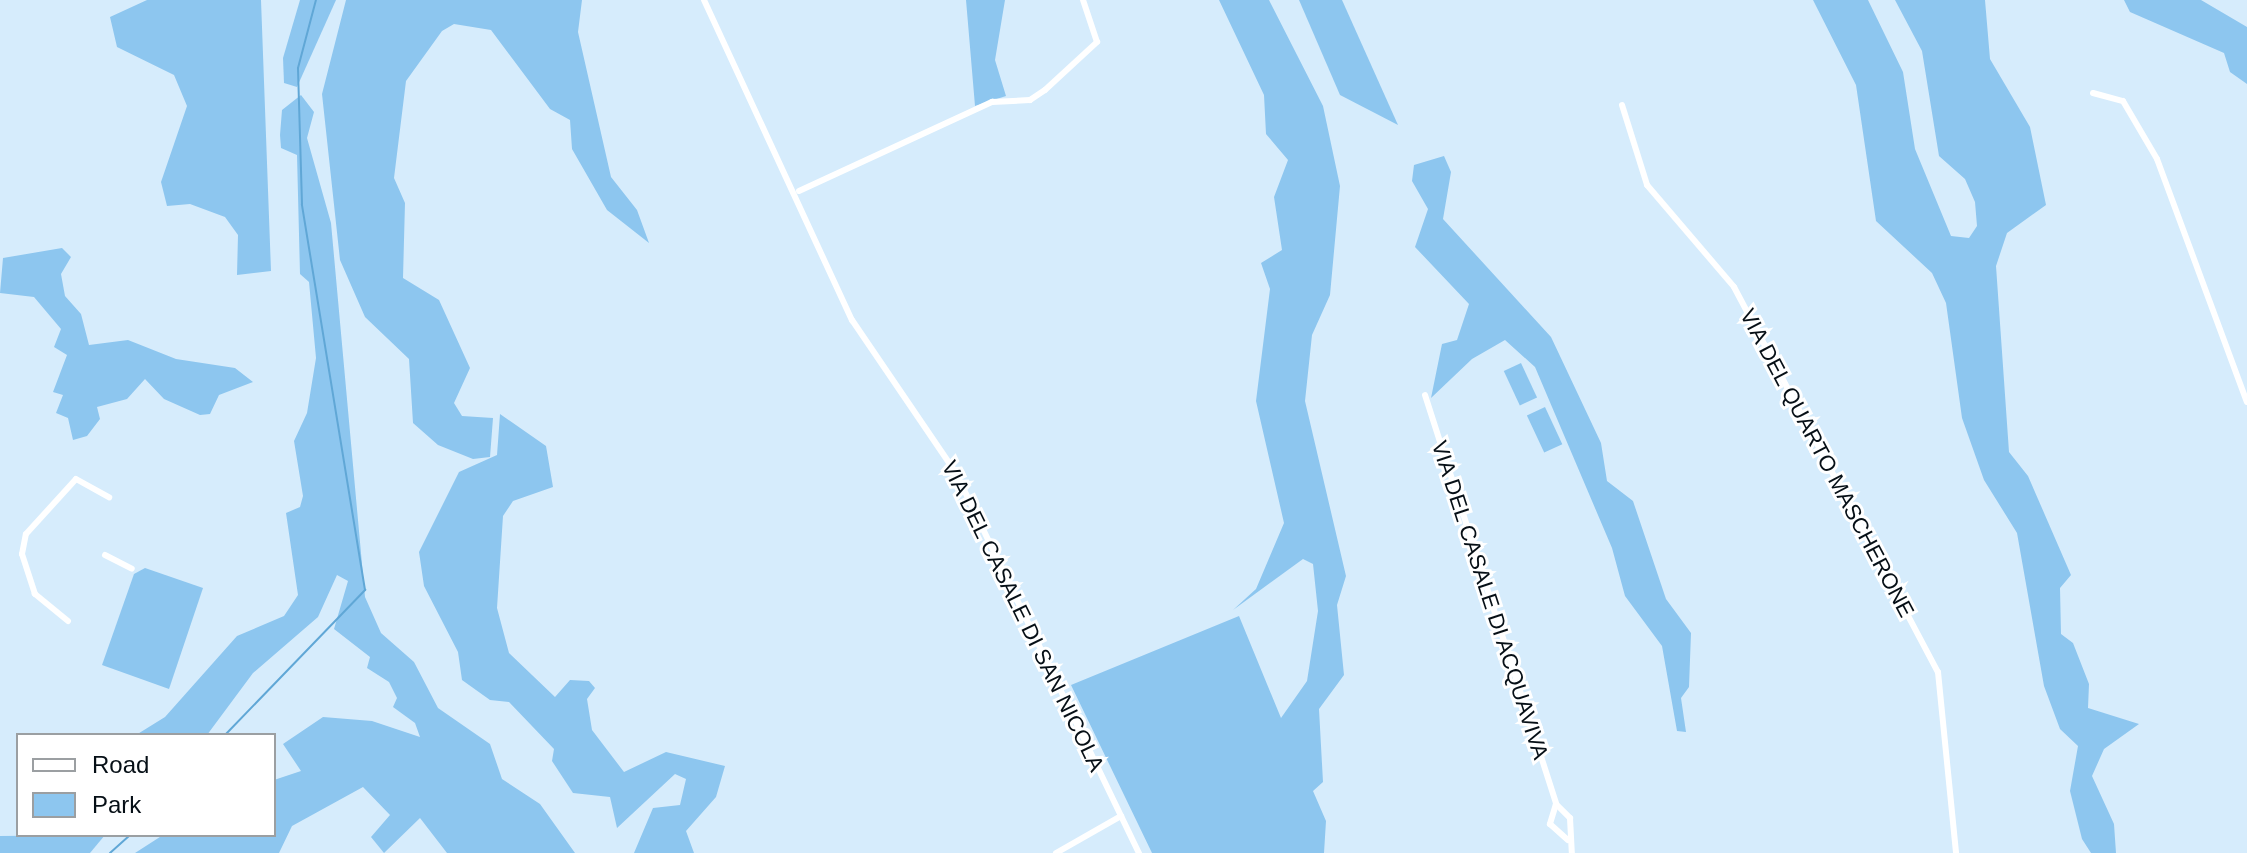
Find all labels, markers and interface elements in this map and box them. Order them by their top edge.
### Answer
street label: VIA DEL QUARTO MASCHERONE [1734,303,1920,623]
street label: VIA DEL CASALE DI ACQUAVIVA [1425,436,1555,764]
street label: VIA DEL CASALE DI SAN NICOLA [936,455,1110,777]
legend [16,733,276,837]
text: Road [92,751,149,778]
text: Park [92,791,141,818]

